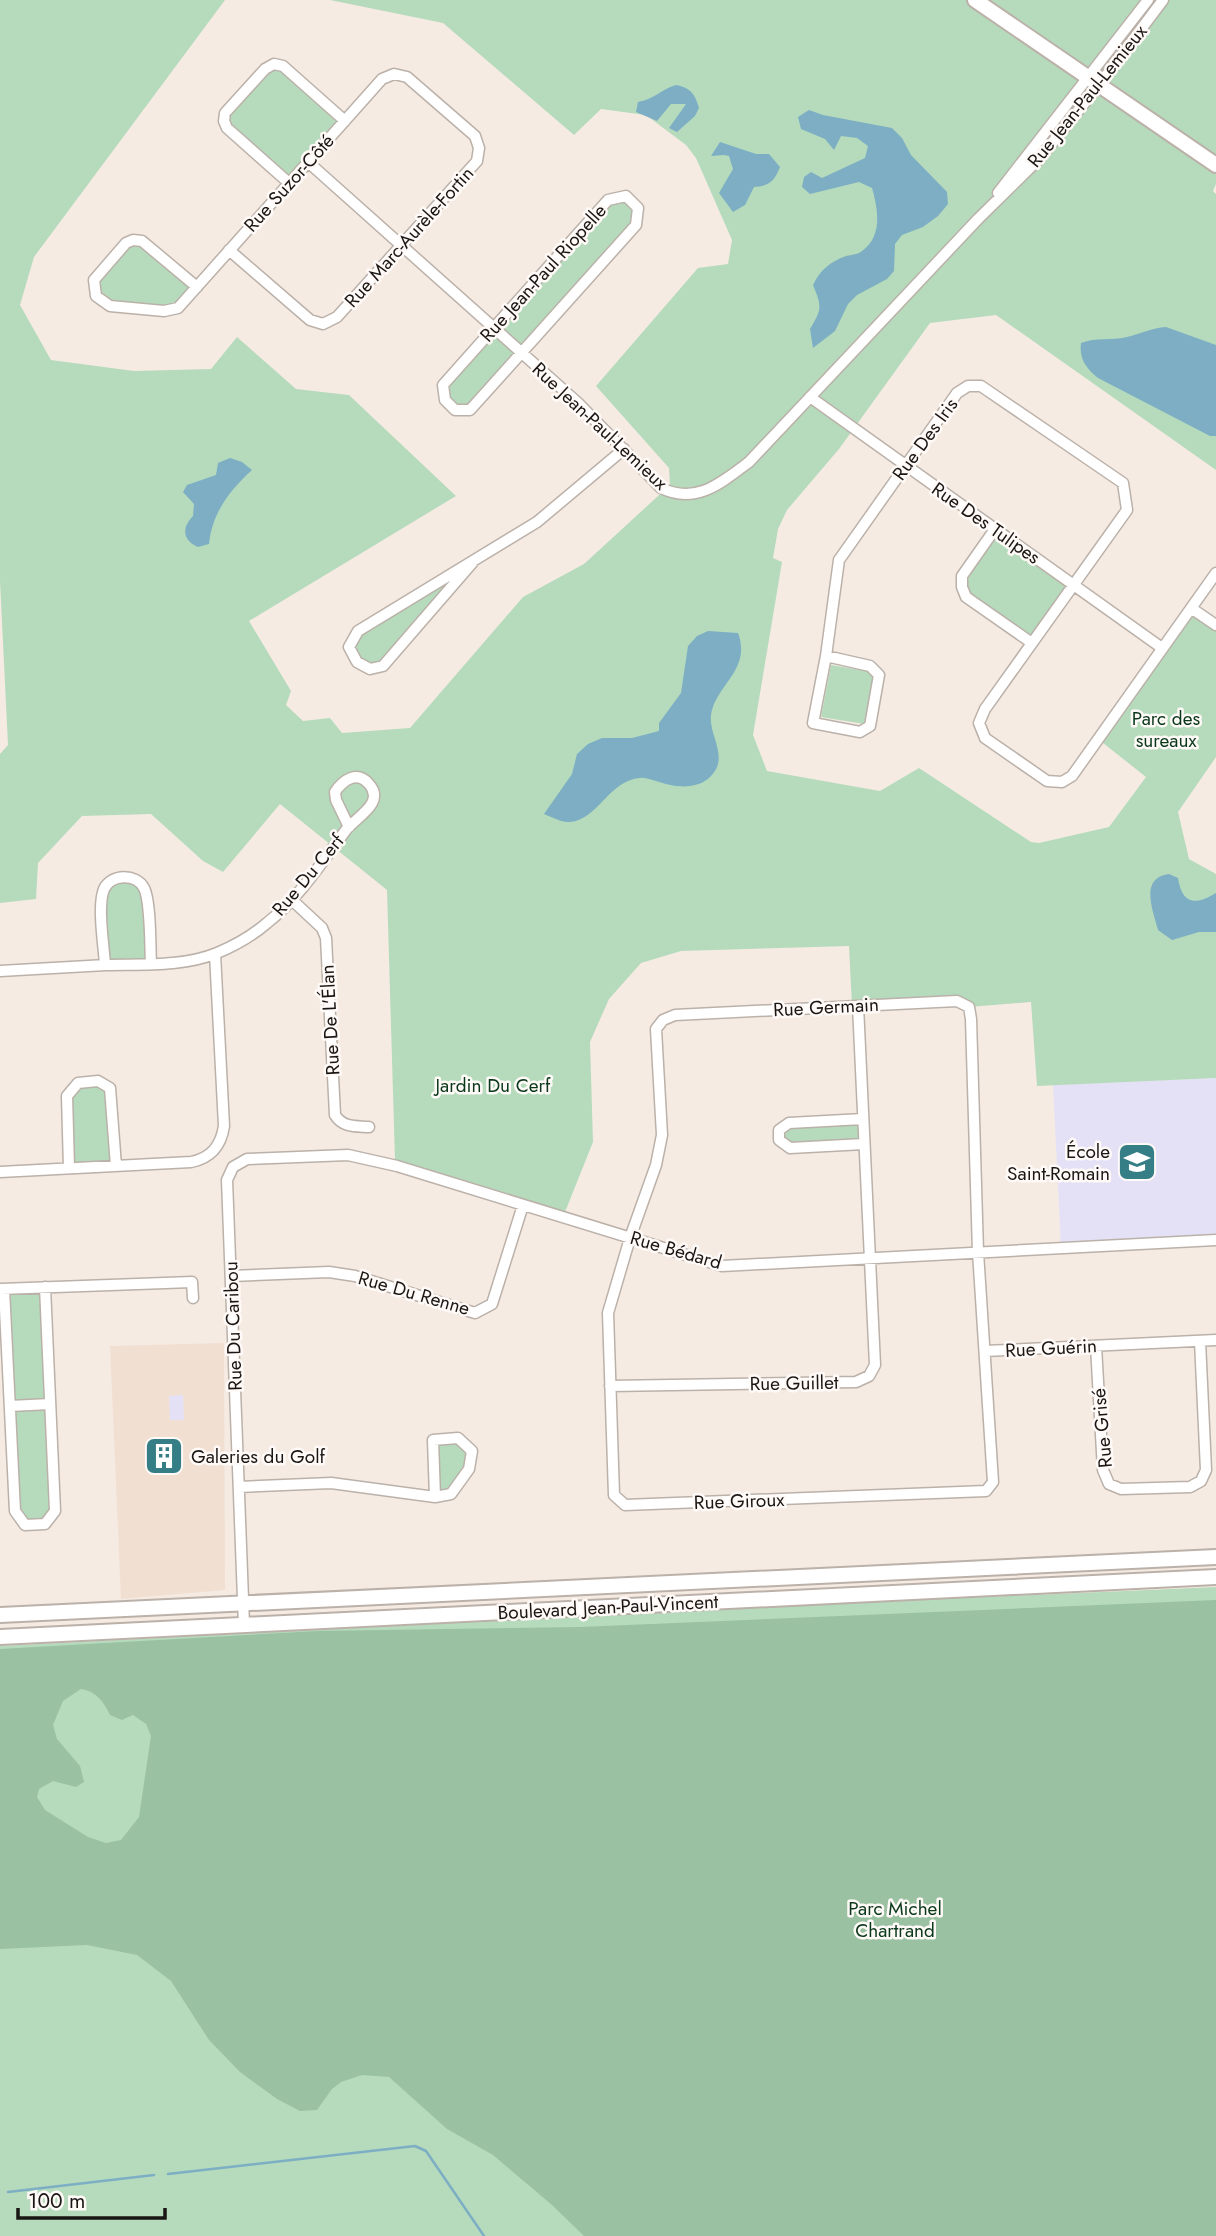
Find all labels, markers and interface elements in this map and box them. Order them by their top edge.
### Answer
street label: Rue Jean-Paul-Lemieux [1021,19,1153,173]
street label: Rue Suzor-Côté [238,128,341,238]
street label: Rue Marc-Aurèle-Fortin [338,161,480,313]
street label: Rue Jean-Paul Riopelle [474,198,613,348]
street label: Rue Jean-Paul-Lemieux [526,356,674,496]
street label: Rue Des Iris [886,392,964,486]
street label: Rue Des Tulipes [926,476,1046,571]
park label: Parc des sureaux [1132,705,1200,754]
street label: Rue Du Cerf [266,828,351,922]
street label: Rue De L'Élan [314,964,346,1076]
street label: Rue Germain [772,991,880,1023]
park label: Jardin Du Cerf [432,1072,551,1099]
place label: École Saint-Romain [1007,1138,1110,1187]
school or university icon: École Saint-Romain [1116,1141,1158,1183]
street label: Rue Bédard [627,1224,725,1276]
street label: Rue Du Caribou [217,1261,249,1391]
street label: Rue Du Renne [355,1264,473,1322]
street label: Rue Guérin [1004,1332,1098,1364]
street label: Rue Guillet [749,1369,839,1397]
street label: Rue Grisé [1085,1387,1119,1469]
building icon: Galeries du Golf [143,1435,185,1477]
place label: Galeries du Golf [191,1443,326,1470]
street label: Rue Giroux [693,1486,785,1516]
street label: Boulevard Jean-Paul-Vincent [497,1588,719,1626]
park label: Parc Michel Chartrand [848,1895,942,1944]
scale bar [18,2176,164,2220]
text: 100 m [28,2186,85,2216]

